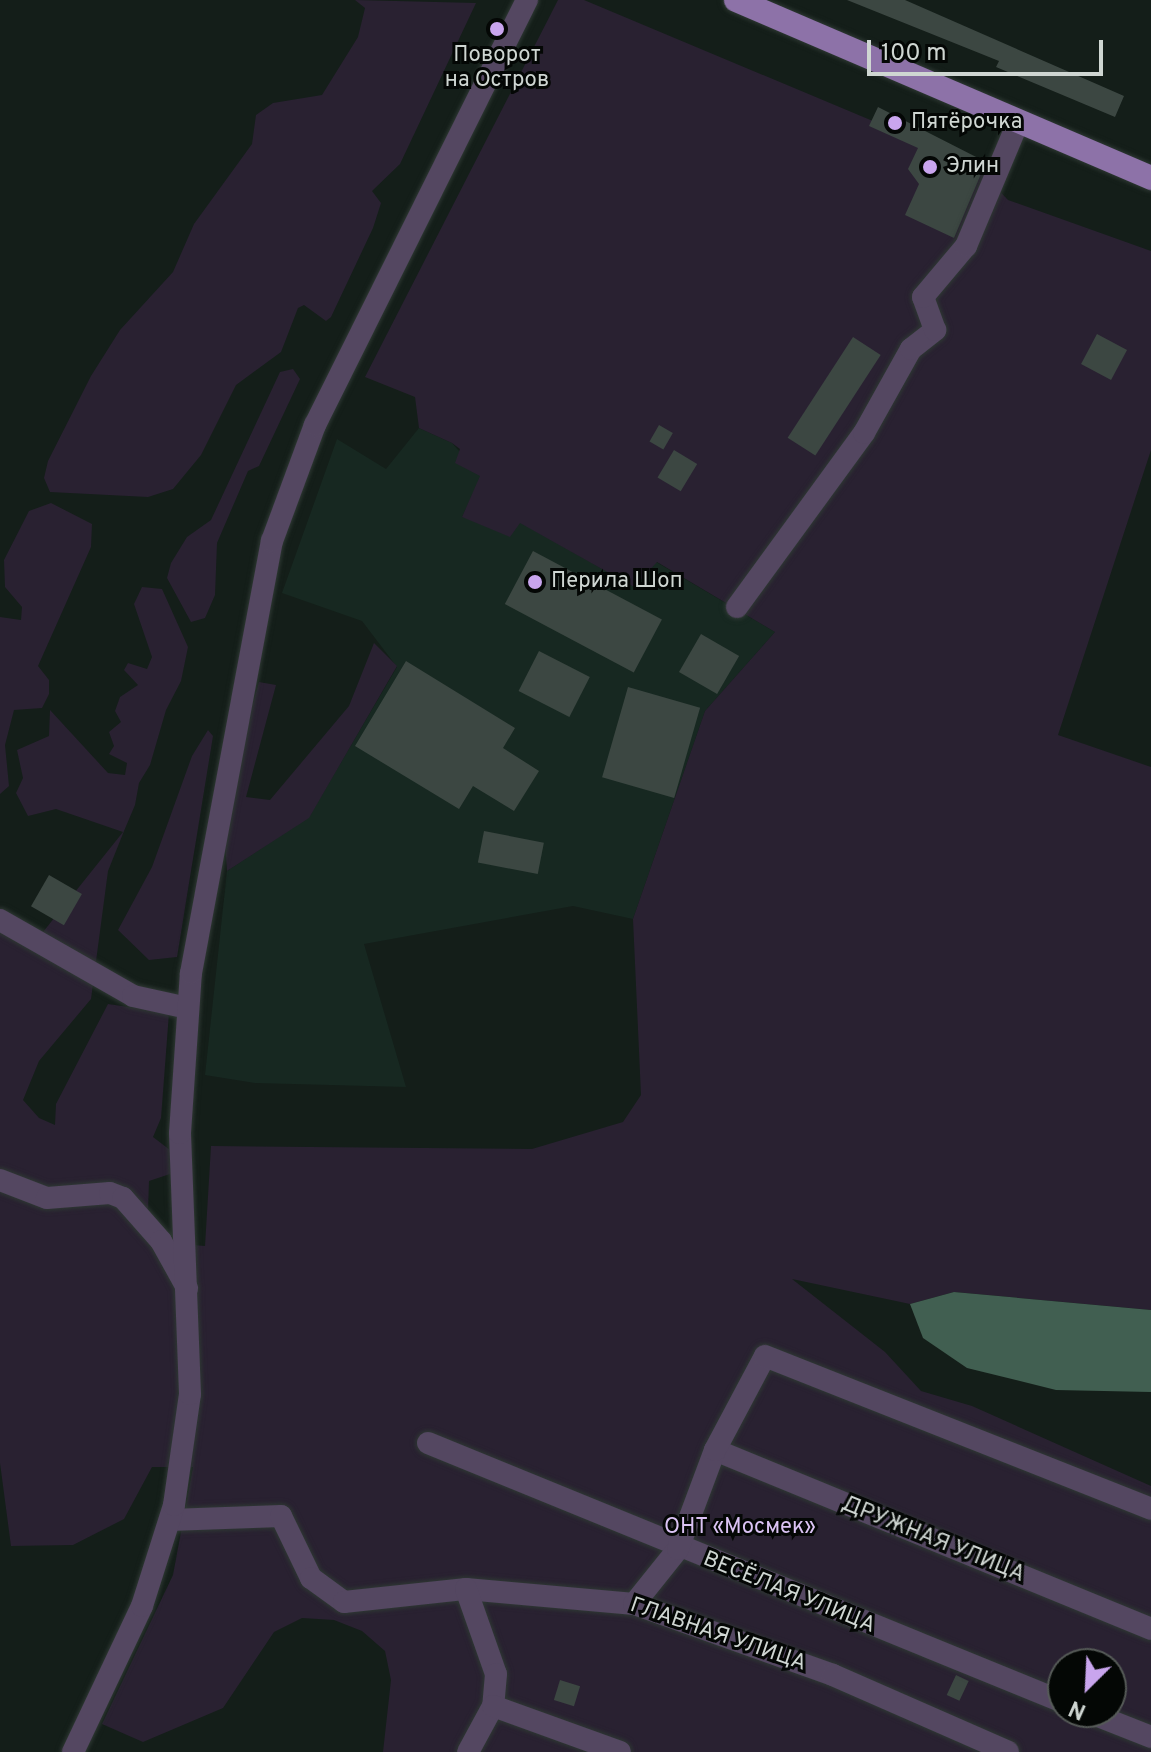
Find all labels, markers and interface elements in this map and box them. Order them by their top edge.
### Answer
marker: Поворот на Остров [488,20,506,38]
scale bar [871,24,1107,74]
text: 100 m [881,39,947,69]
place label: Поворот на Остров [445,42,549,94]
place label: Пятёрочка [911,110,1022,136]
marker: Пятёрочка [886,114,904,132]
place label: Элин [946,154,999,180]
marker: Элин [921,158,939,176]
place label: Перила Шоп [551,569,683,595]
marker: Перила Шоп [526,573,544,591]
street label: ДРУЖНАЯ УЛИЦА [838,1491,1028,1589]
park label: ОНТ «Мосмек» [664,1515,816,1541]
street label: ВЕСЁЛАЯ УЛИЦА [699,1546,879,1640]
street label: ГЛАВНАЯ УЛИЦА [626,1592,810,1678]
north arrow [1047,1648,1127,1728]
text: N [1065,1693,1091,1724]

